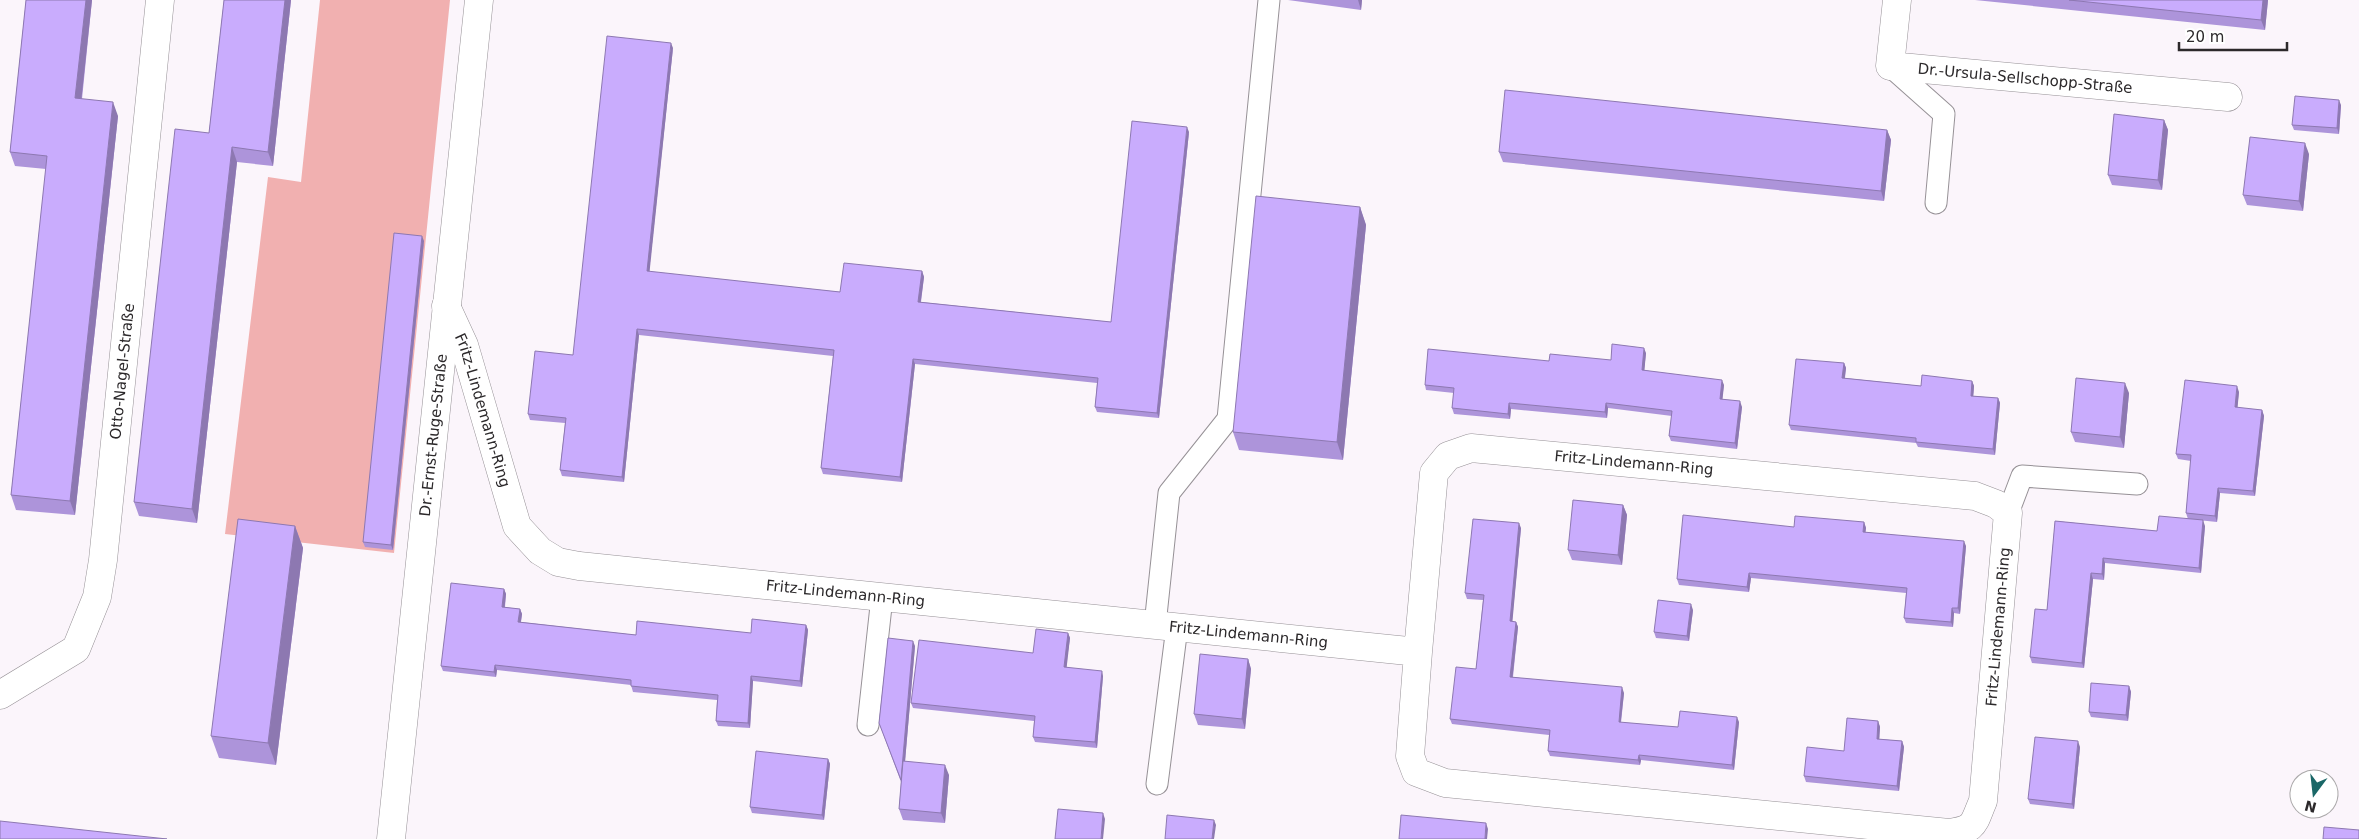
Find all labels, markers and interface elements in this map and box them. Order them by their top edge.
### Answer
scale bar [2179,20,2286,52]
text: 20 m [2186,28,2224,46]
street label: Dr.-Ursula-Sellschopp-Straße [1917,60,2133,97]
street label: Otto-Nagel-Straße [106,302,138,440]
street label: Fritz-Lindemann-Ring [451,330,514,490]
street label: Dr.-Ernst-Ruge-Straße [416,353,451,517]
street label: Fritz-Lindemann-Ring [1554,447,1714,479]
street label: Fritz-Lindemann-Ring [1982,547,2014,707]
street label: Fritz-Lindemann-Ring [765,576,926,610]
street label: Fritz-Lindemann-Ring [1168,618,1329,652]
north arrow [2289,769,2339,819]
text: N [2303,797,2318,816]

